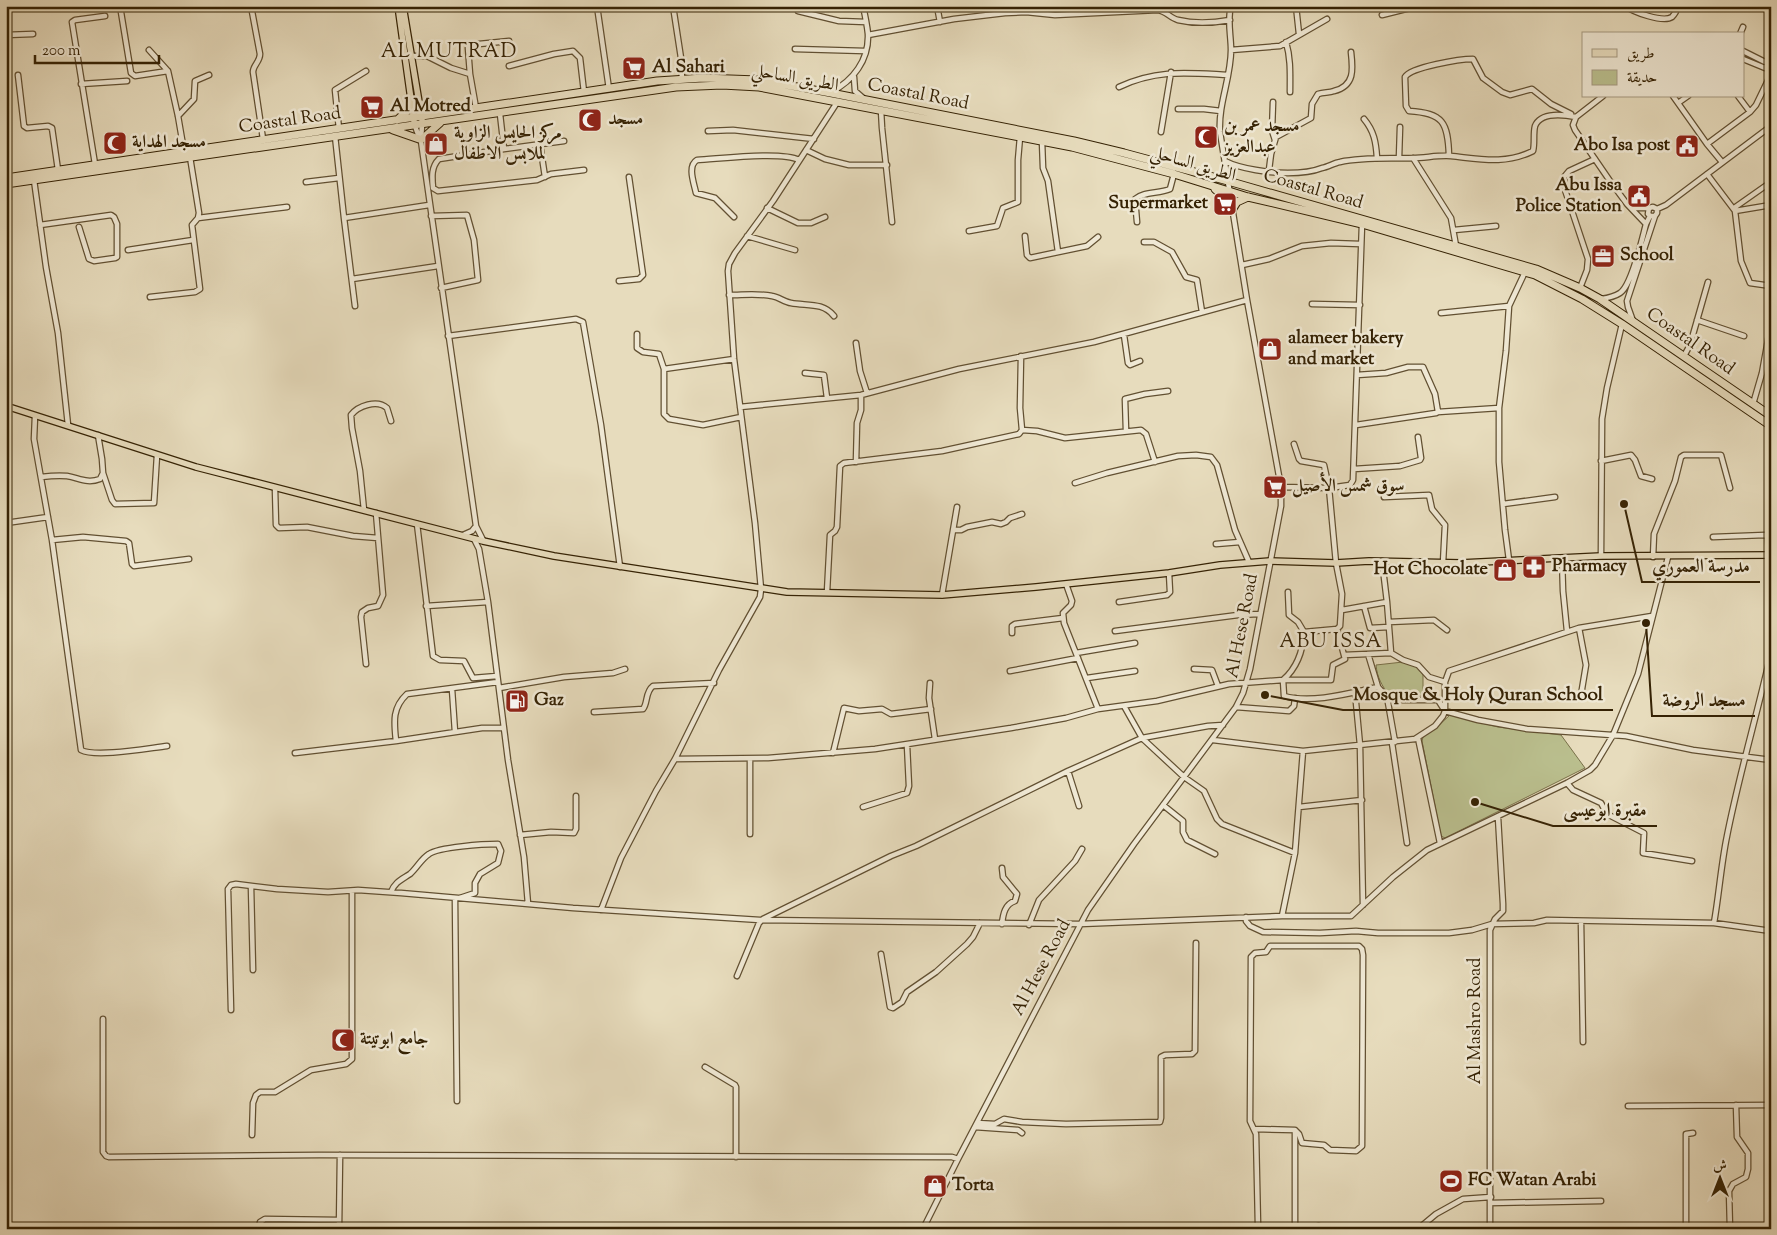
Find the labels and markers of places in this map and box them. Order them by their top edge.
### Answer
supermarket icon: Al Sahari [621,55,647,81]
place label: Al Sahari [652,55,726,81]
supermarket icon: Al Motred [359,94,385,120]
place label: Al Motred [390,94,472,120]
mosque icon: مسجد [577,107,603,133]
place label: مسجد [608,107,643,133]
place label: مسجد عمر بن عبدالعزيز [1222,114,1299,161]
place label: مركز الحايس الزاوية لملابس الاطفال [454,121,562,168]
mosque icon: مسجد عمر بن عبدالعزيز [1193,124,1219,150]
mosque icon: مسجد الهداية [102,130,128,156]
place label: مسجد الهداية [132,130,206,156]
shop icon: مركز الحايس الزاوية لملابس الاطفال [423,131,449,157]
place label: Abo Isa post [1574,133,1671,159]
public building icon: Abo Isa post [1674,133,1700,159]
place label: Abu Issa Police Station [1516,173,1623,220]
public building icon: Abu Issa Police Station [1626,183,1652,209]
place label: Supermarket [1108,191,1209,217]
supermarket icon: Supermarket [1212,191,1238,217]
office icon: School [1590,243,1616,269]
place label: School [1620,243,1675,269]
place label: alameer bakery and market [1288,326,1403,373]
shop icon: alameer bakery and market [1257,336,1283,362]
place label: سوق شمس الأصيل [1292,471,1404,500]
supermarket icon: سوق شمس الأصيل [1262,474,1288,500]
callout: مدرسة العموري [1642,548,1760,582]
pharmacy icon: Pharmacy [1521,554,1547,580]
place label: Pharmacy [1552,554,1627,580]
place label: Hot Chocolate [1374,557,1489,583]
shop icon: Hot Chocolate [1492,557,1518,583]
callout: Mosque & Holy Quran School [1343,676,1613,710]
callout: مسجد الروضة [1652,682,1755,716]
fuel station icon: Gaz [504,688,530,714]
place label: Gaz [534,688,564,714]
callout: مقبرة ابوعيسى [1553,792,1657,826]
mosque icon: جامع ابوتيتة [330,1027,356,1053]
place label: جامع ابوتيتة [360,1027,428,1055]
sports icon: FC Watan Arabi [1438,1168,1464,1194]
place label: FC Watan Arabi [1468,1168,1597,1194]
shop icon: Torta [922,1173,948,1199]
place label: Torta [952,1173,995,1199]

